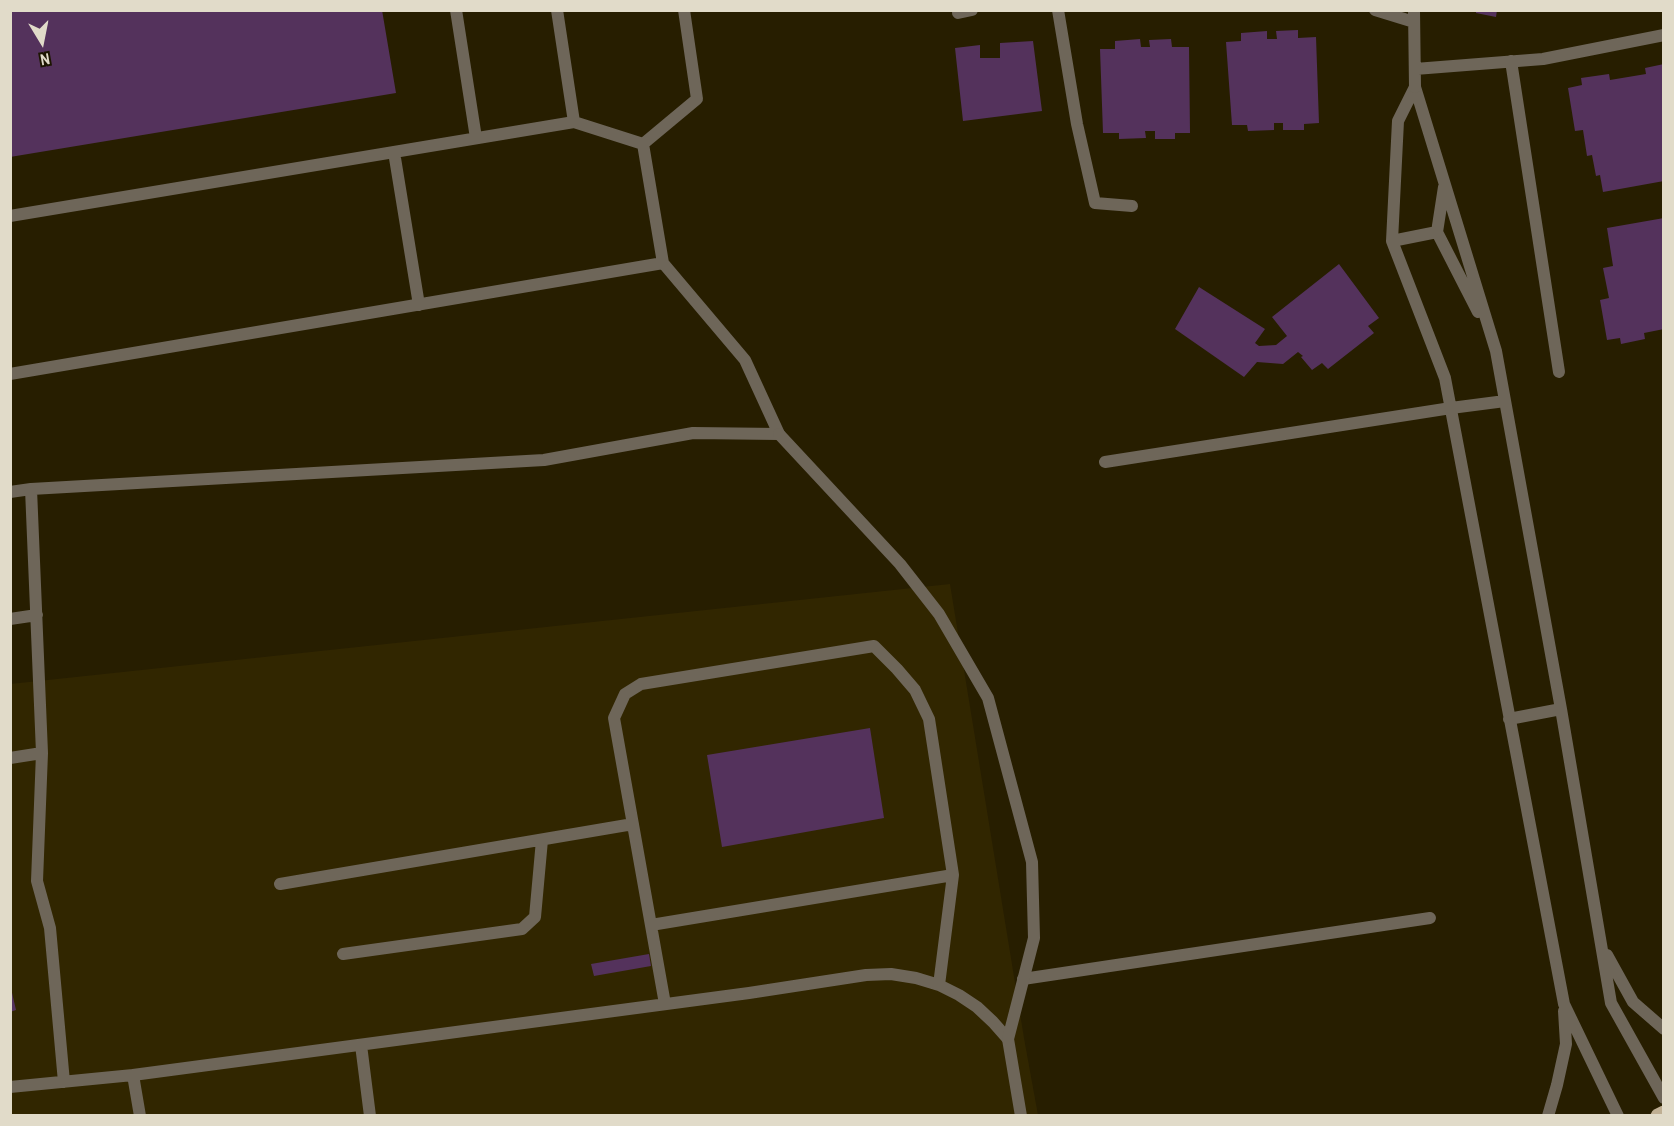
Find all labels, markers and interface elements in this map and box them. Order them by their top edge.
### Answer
north arrow [12,12,72,72]
text: N [39,48,52,71]

